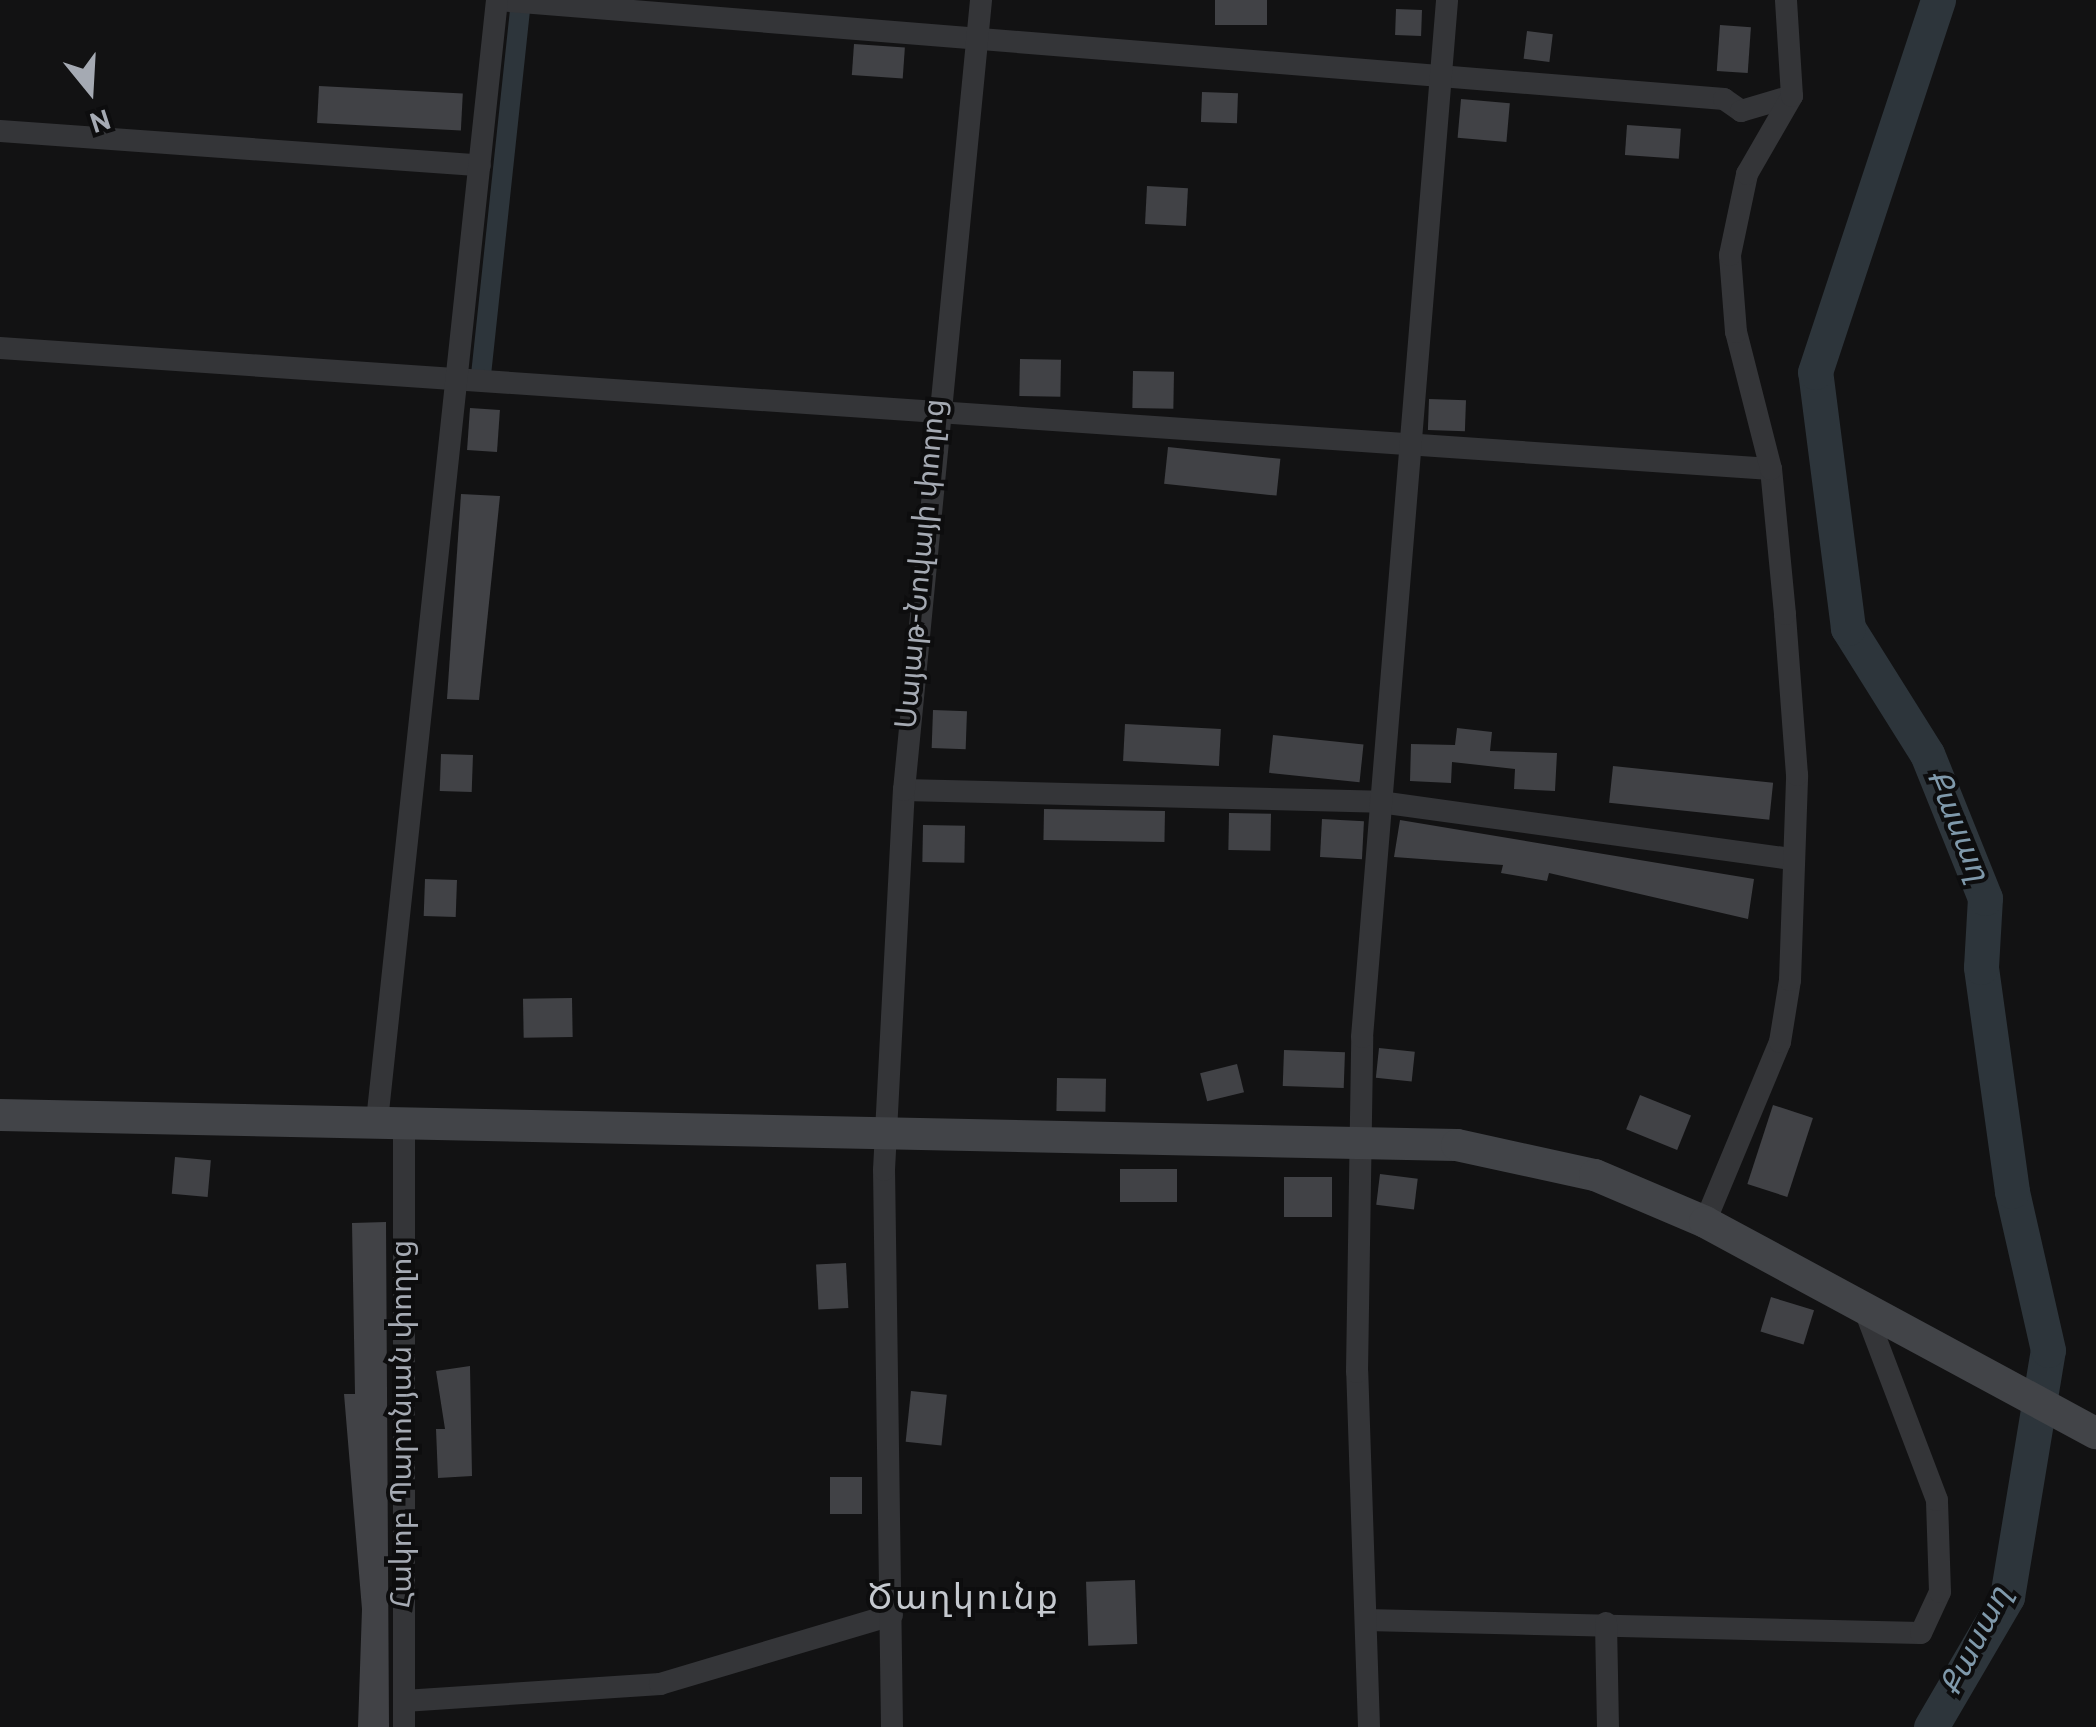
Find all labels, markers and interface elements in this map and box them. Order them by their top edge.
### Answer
north arrow [40,40,140,140]
text: N [84,98,114,139]
street label: Սայաթ-Նովայի փողոց [891,398,955,730]
water label: Քասաղ [1916,765,1996,887]
street label: Հակոբ Պարոնյան փողոց [386,1240,422,1608]
district label: Ծաղկունք [868,1579,1060,1621]
water label: Քասաղ [1933,1581,2021,1703]

